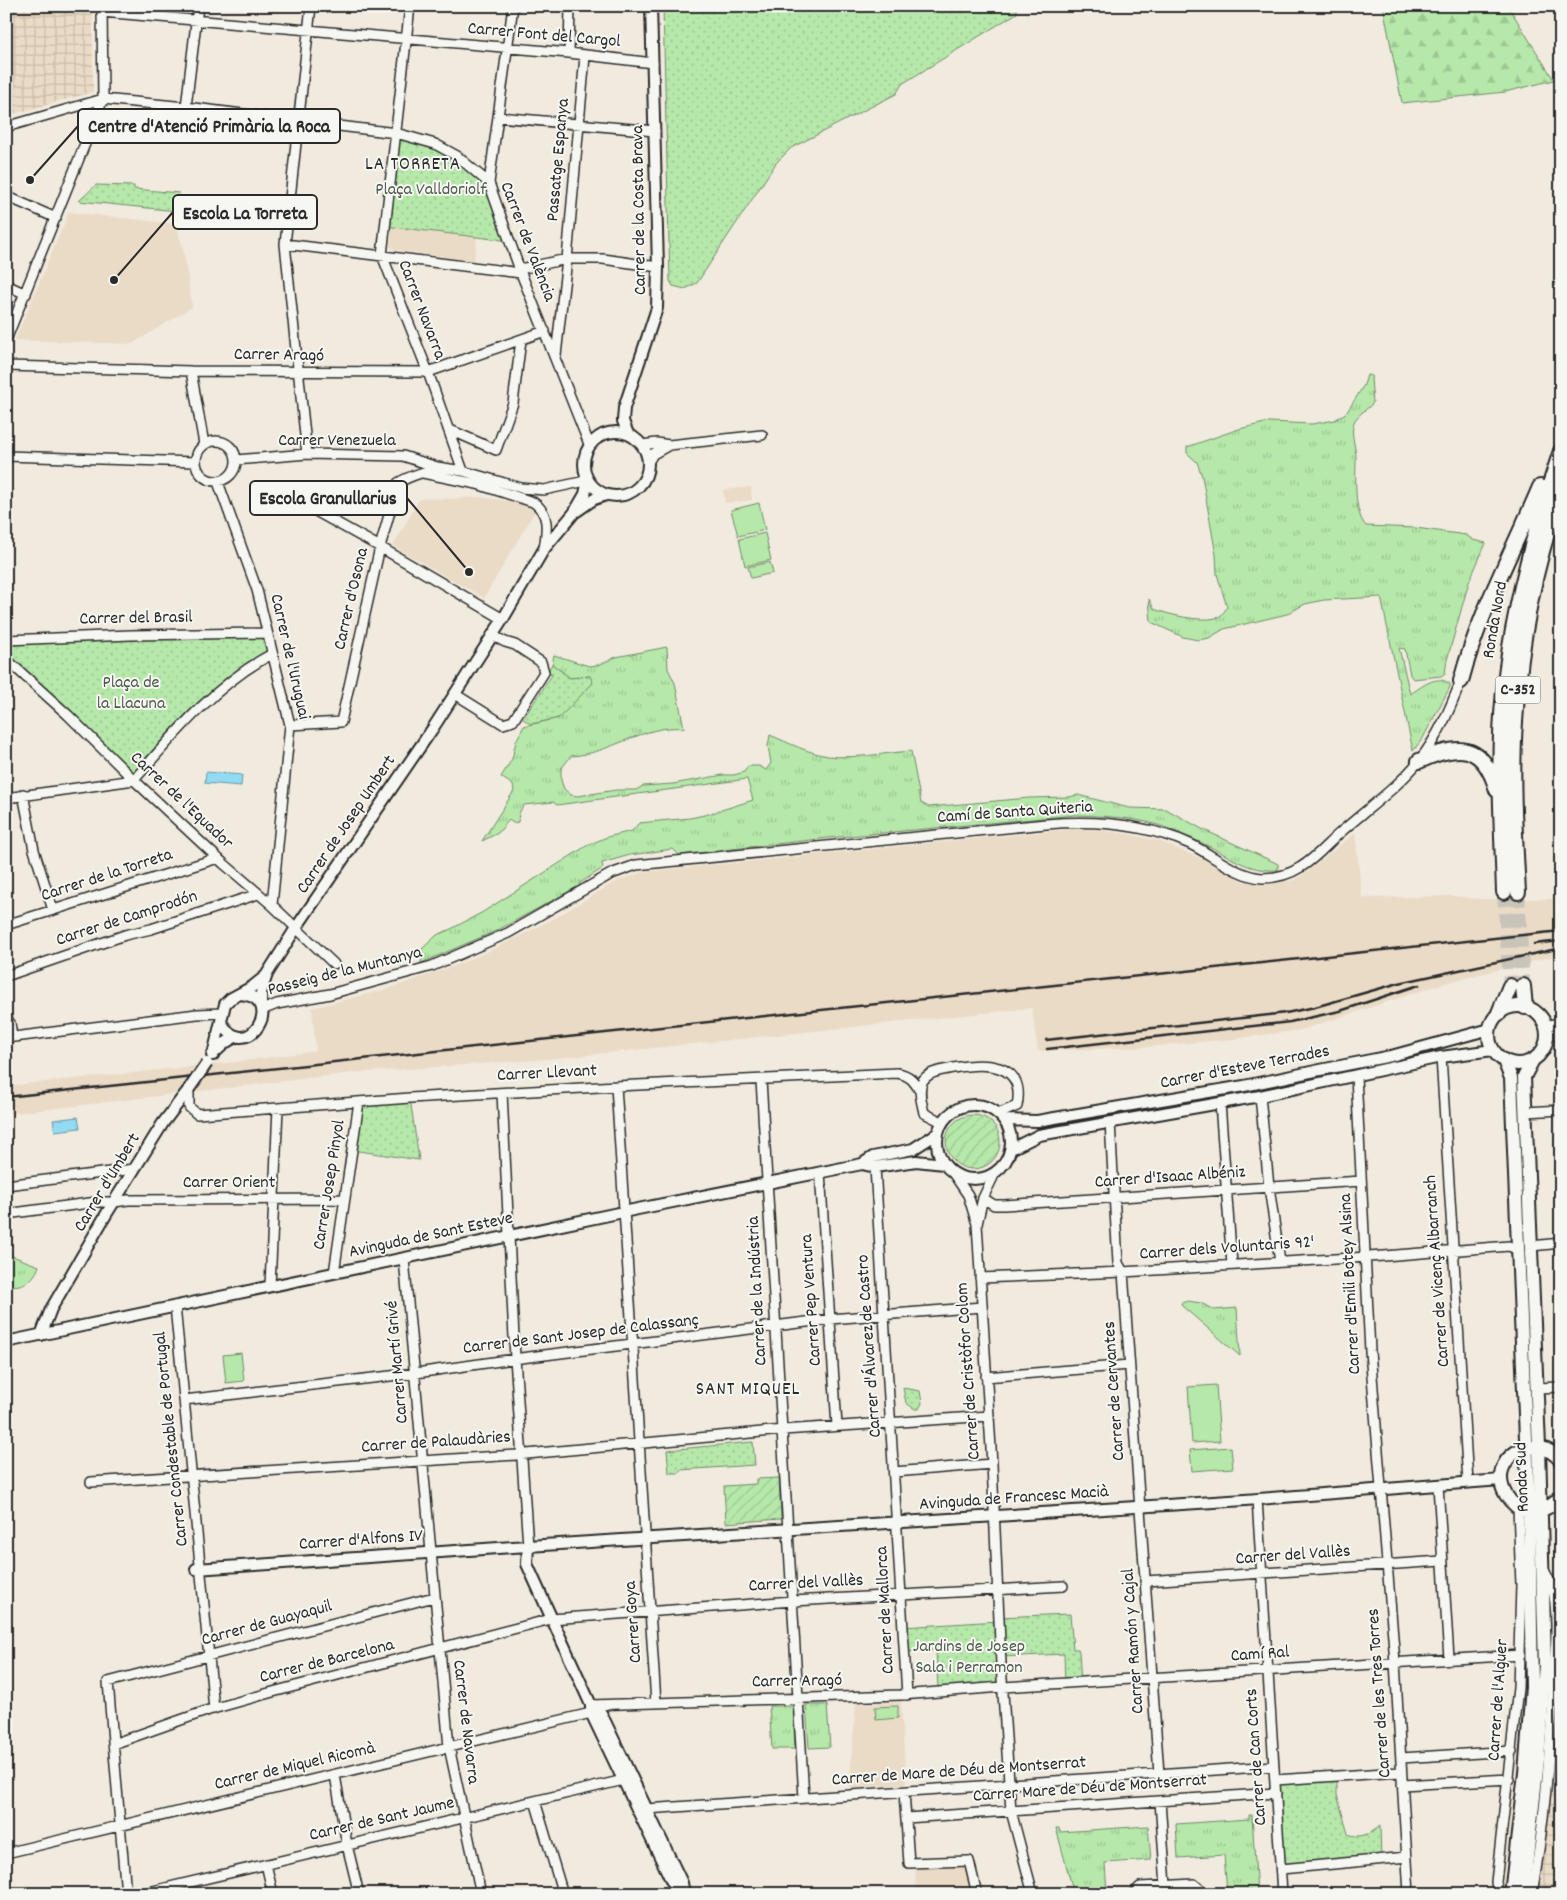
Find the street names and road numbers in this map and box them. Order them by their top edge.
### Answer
street label: Carrer Font del Cargol [466,17,622,55]
street label: Passatge Espanya [541,97,577,223]
street label: Carrer de la Costa Brava [626,124,654,295]
street label: Carrer de València [493,179,562,306]
street label: Carrer Navarra [391,257,452,364]
street label: Carrer Aragó [234,343,324,369]
street label: Carrer Venezuela [278,429,396,454]
street label: Carrer d'Osona [328,545,376,653]
street label: Ronda Nord [1477,579,1515,661]
street label: Carrer de l'Uruguai [262,592,316,722]
street label: Carrer del Brasil [79,606,193,632]
road number: C-352 [1496,676,1540,704]
street label: Carrer de l'Equador [124,746,238,856]
street label: Carrer de Josep Umbert [291,750,403,899]
street label: Camí de Santa Quiteria [936,795,1094,831]
street label: Carrer de la Torreta [38,843,176,909]
street label: Carrer de Camprodón [53,884,201,954]
street label: Passeig de la Muntanya [265,941,425,1003]
street label: Carrer d'Esteve Terrades [1158,1039,1332,1097]
street label: Carrer Llevant [496,1059,598,1089]
street label: Carrer Josep Pinyol [307,1118,353,1252]
street label: Carrer d'Umbert [69,1128,148,1237]
street label: Carrer d'Isaac Albéniz [1094,1160,1246,1196]
street label: Carrer Orient [183,1171,276,1196]
street label: Carrer de Vicenç Albarranch [1419,1174,1457,1368]
street label: Carrer d'Emili Botey Alsina [1334,1192,1368,1375]
street label: Avinguda de Sant Esteve [347,1206,515,1266]
street label: Carrer de la Indústria [742,1215,774,1366]
street label: Carrer dels Voluntaris 92' [1139,1230,1315,1268]
street label: Carrer Pep Ventura [795,1233,829,1367]
street label: Carrer d'Álvarez de Castro [851,1254,889,1438]
street label: Carrer de Cristòfor Colom [950,1281,988,1461]
street label: Carrer Martí Grivé [380,1299,416,1425]
street label: Carrer de Sant Josep de Calassanç [462,1308,700,1362]
street label: Carrer de Cervantes [1098,1320,1132,1462]
street label: Carrer Condestable de Portugal [148,1330,196,1548]
street label: Carrer de Palaudàries [360,1425,512,1461]
street label: Ronda Sud [1509,1441,1537,1513]
street label: Avinguda de Francesc Macià [918,1480,1110,1518]
street label: Carrer d'Alfons IV [298,1524,424,1558]
street label: Carrer del Vallès [1235,1540,1351,1572]
street label: Carrer de Mallorca [870,1545,902,1674]
street label: Carrer Ramón y Cajal [1116,1567,1152,1715]
street label: Carrer del Vallès [748,1569,864,1599]
street label: Carrer Goya [619,1580,649,1664]
street label: Carrer de Guayaquil [199,1594,336,1653]
street label: Carrer de les Tres Torres [1362,1607,1398,1779]
street label: Carrer de Barcelona [257,1633,397,1691]
street label: Carrer de l'Alguer [1482,1638,1516,1762]
street label: Camí Ral [1230,1640,1291,1670]
street label: Carrer de Navarra [445,1658,485,1786]
street label: Carrer Aragó [752,1669,842,1695]
street label: Carrer de Can Corts [1240,1688,1274,1826]
street label: Carrer de Miquel Ricomà [212,1736,378,1798]
street label: Carrer de Mare de Déu de Montserrat [831,1751,1087,1793]
street label: Carrer Mare de Déu de Montserrat [972,1768,1208,1810]
street label: Carrer de Sant Jaume [307,1791,457,1849]

